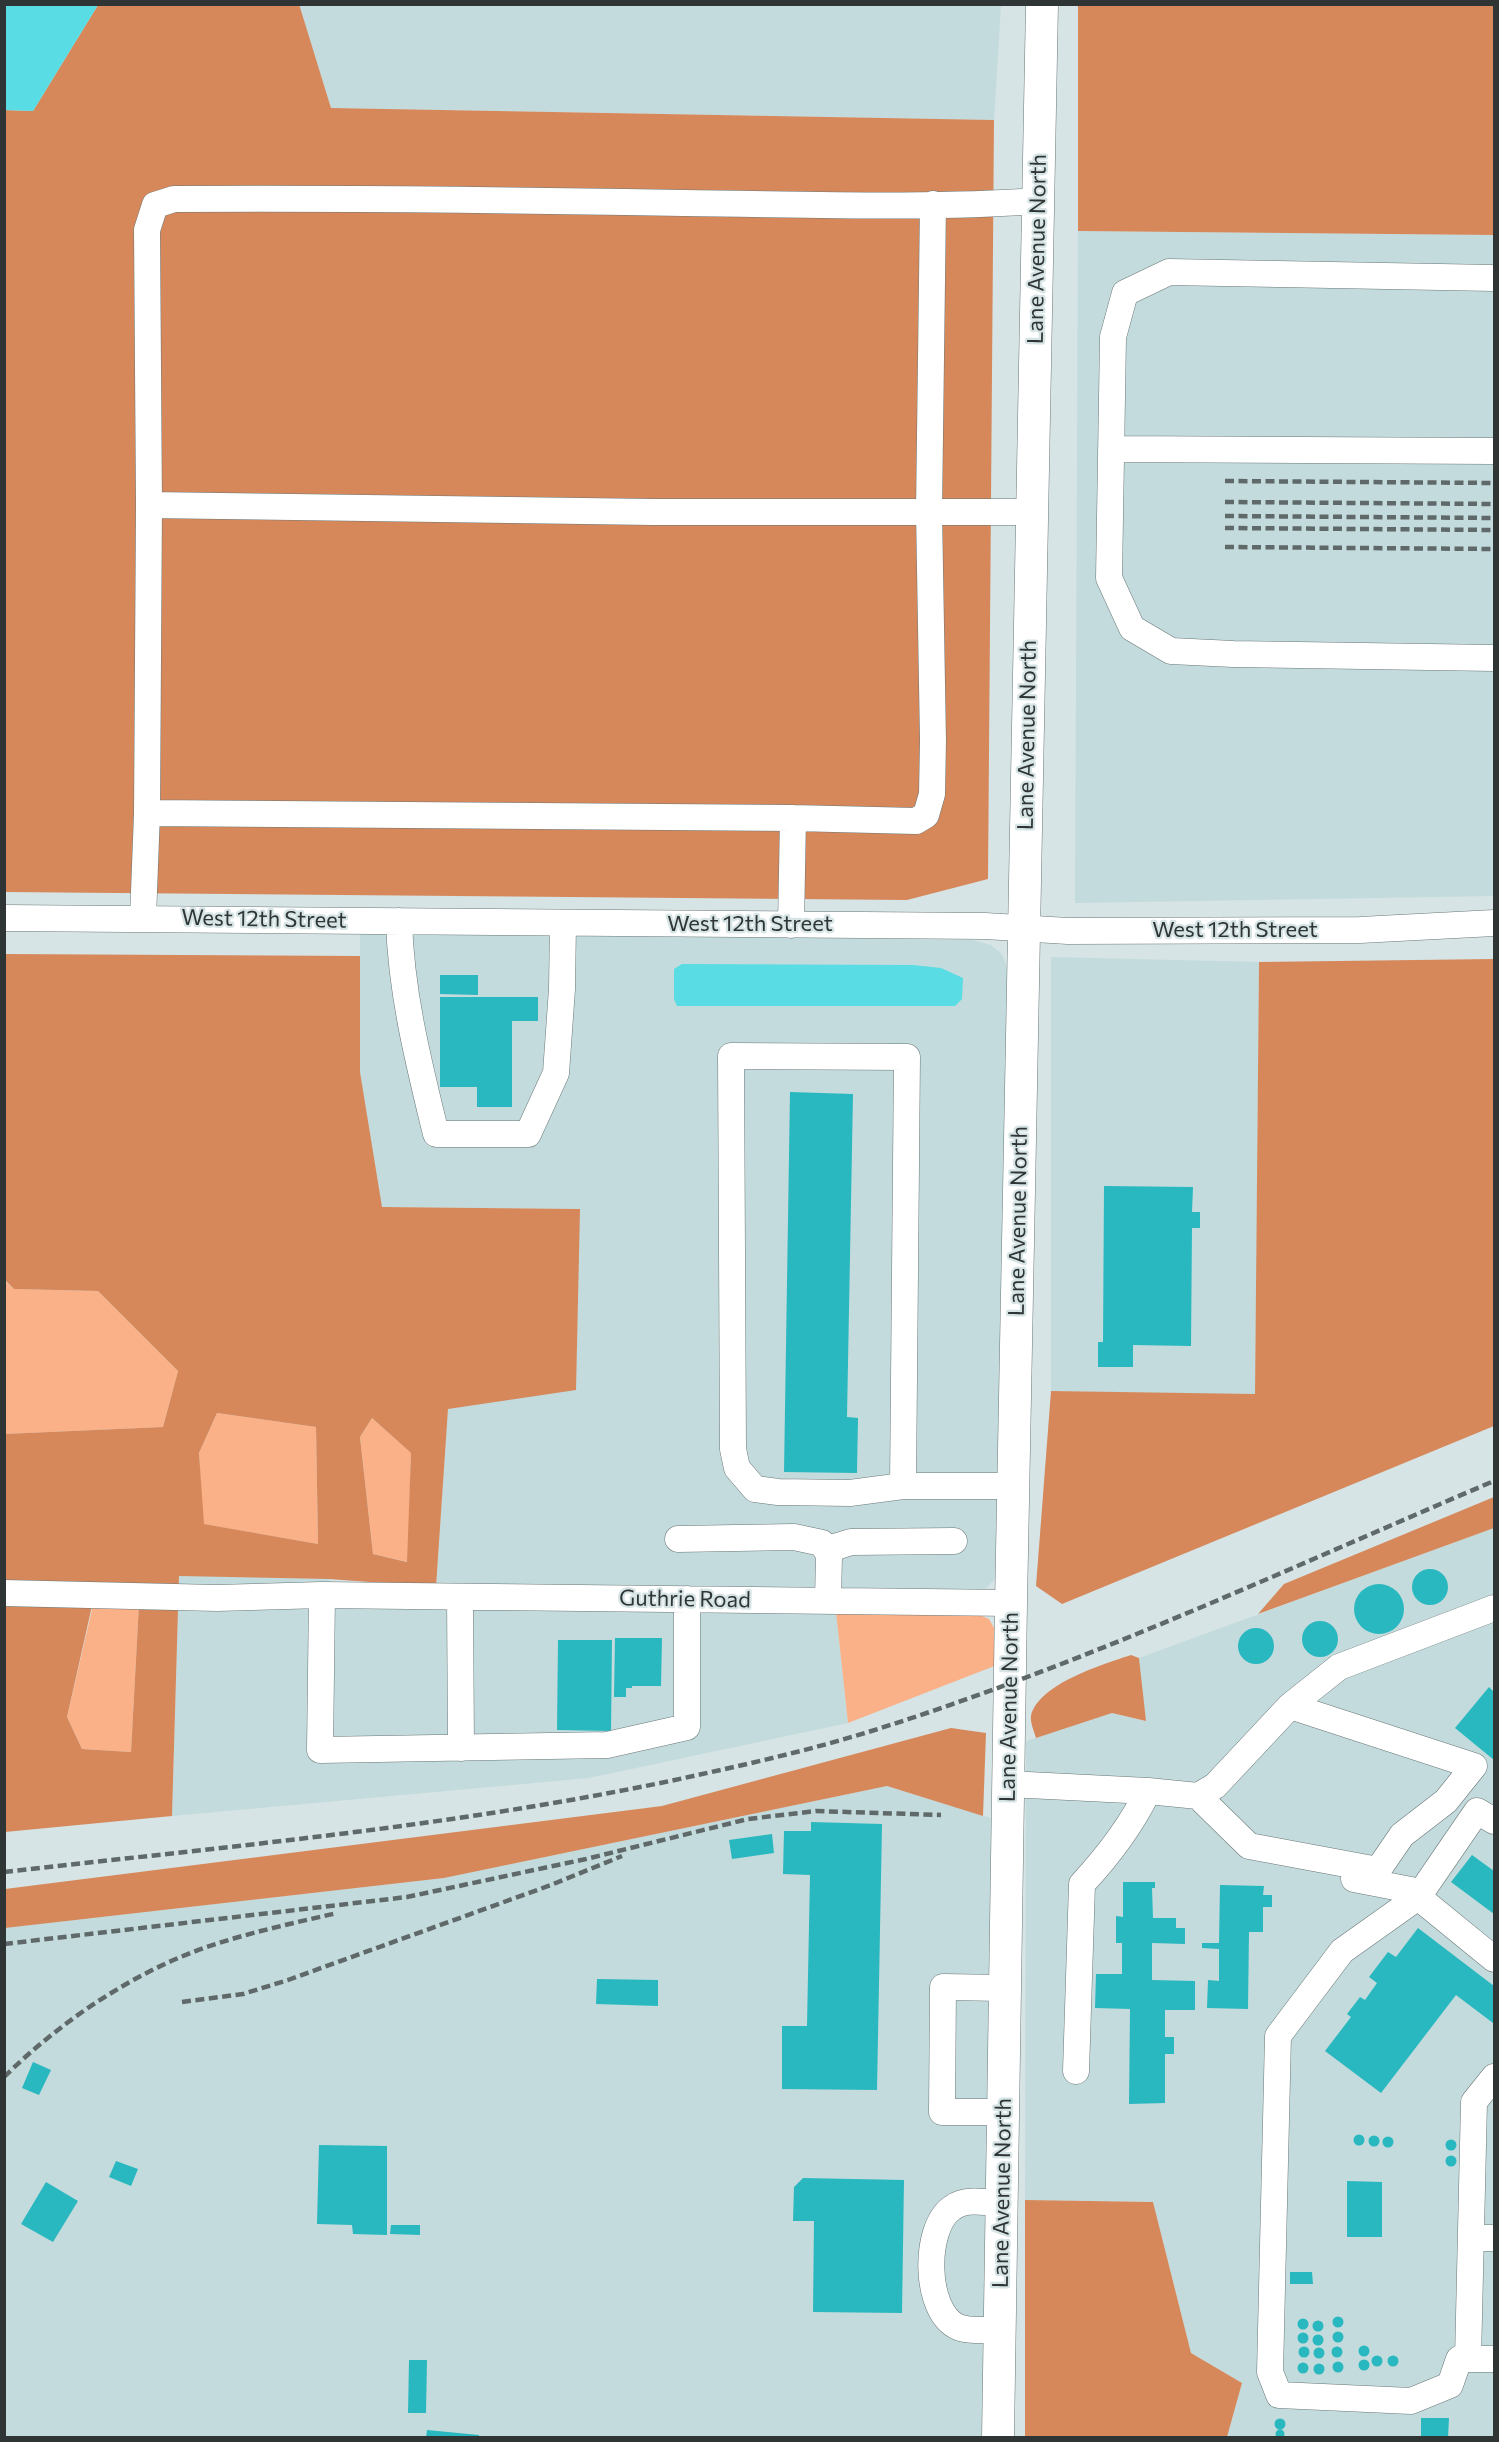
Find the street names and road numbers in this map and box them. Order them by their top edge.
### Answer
street label: Lane Avenue North [1022,154,1052,344]
street label: Lane Avenue North [1012,640,1042,830]
street label: West 12th Street [181,904,347,934]
street label: West 12th Street [667,911,833,937]
street label: West 12th Street [1152,917,1318,943]
street label: Lane Avenue North [1003,1126,1033,1316]
street label: Guthrie Road [619,1585,751,1613]
street label: Lane Avenue North [994,1612,1024,1802]
street label: Lane Avenue North [987,2098,1017,2288]

